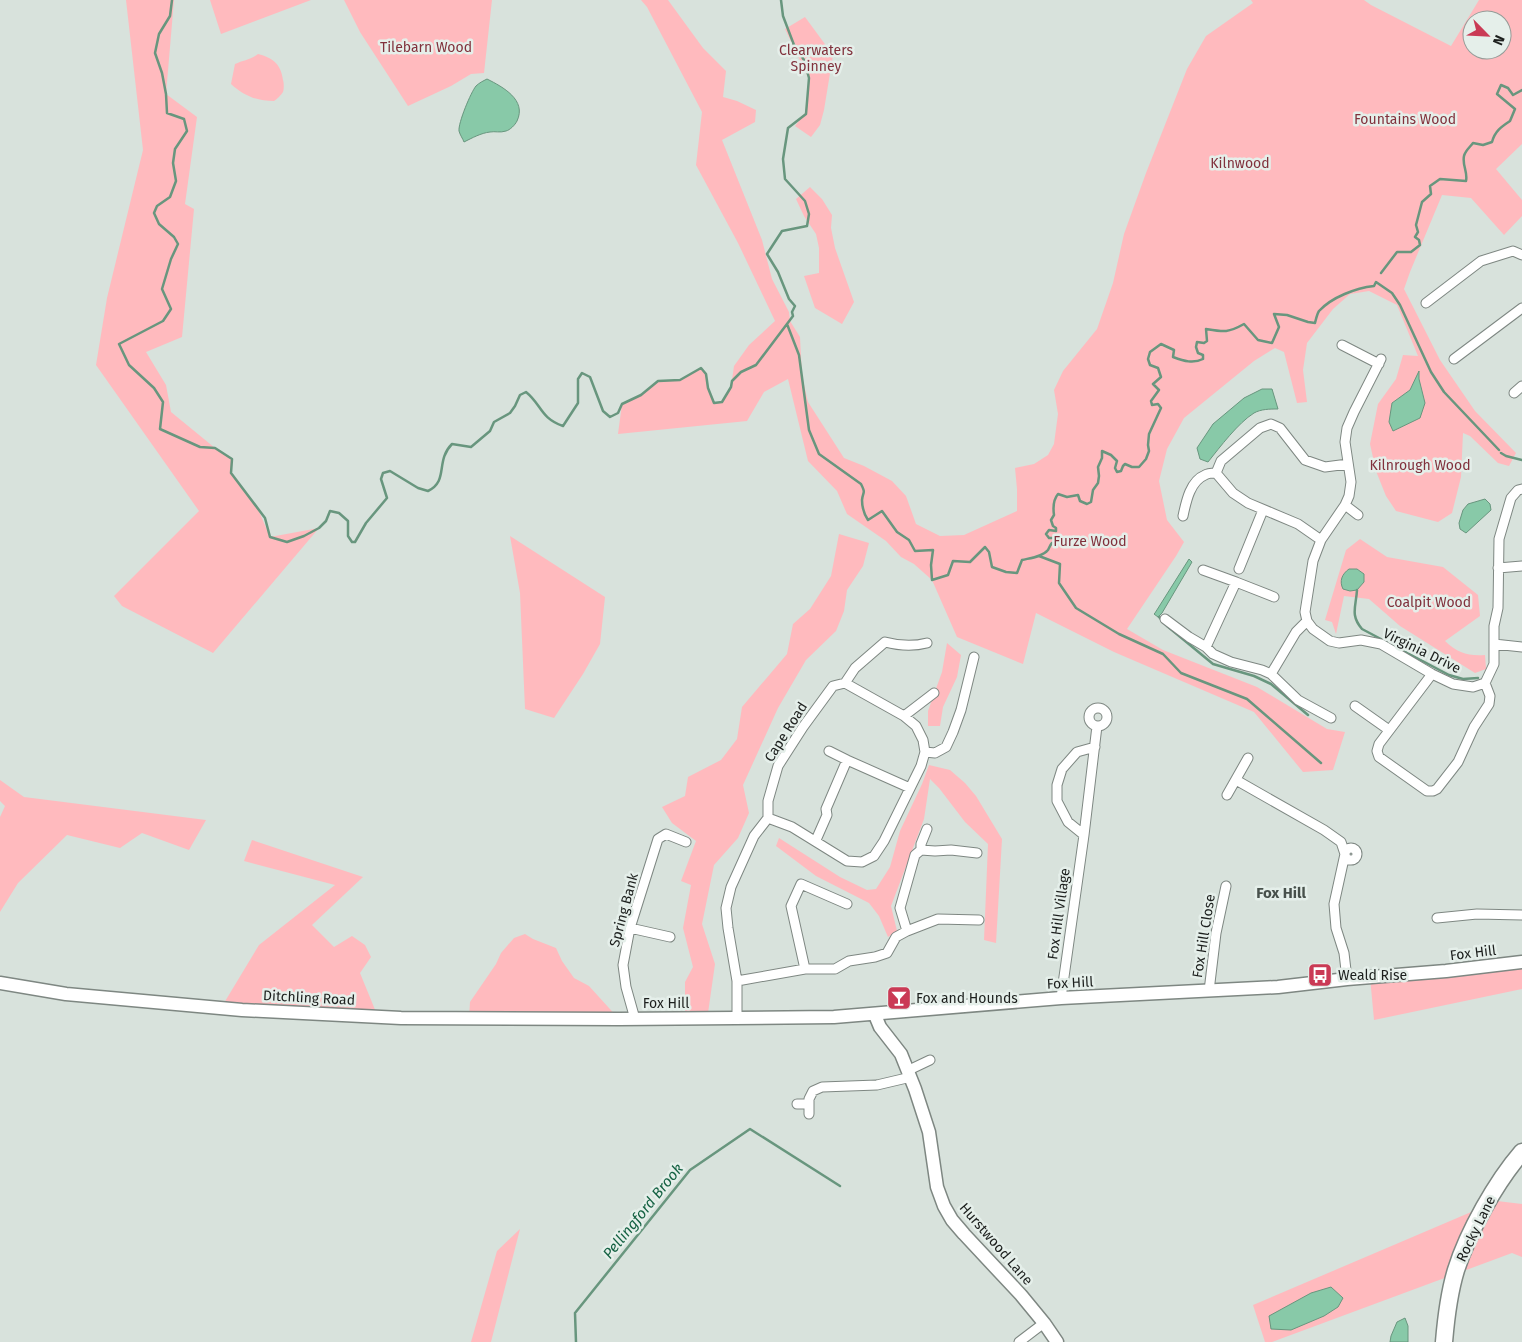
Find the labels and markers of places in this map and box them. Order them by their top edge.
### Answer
bus stop icon: Weald Rise [1307,962,1333,988]
place label: Weald Rise [1338,967,1407,984]
bar icon: Fox and Hounds [886,985,912,1011]
place label: Fox and Hounds [916,990,1018,1007]

